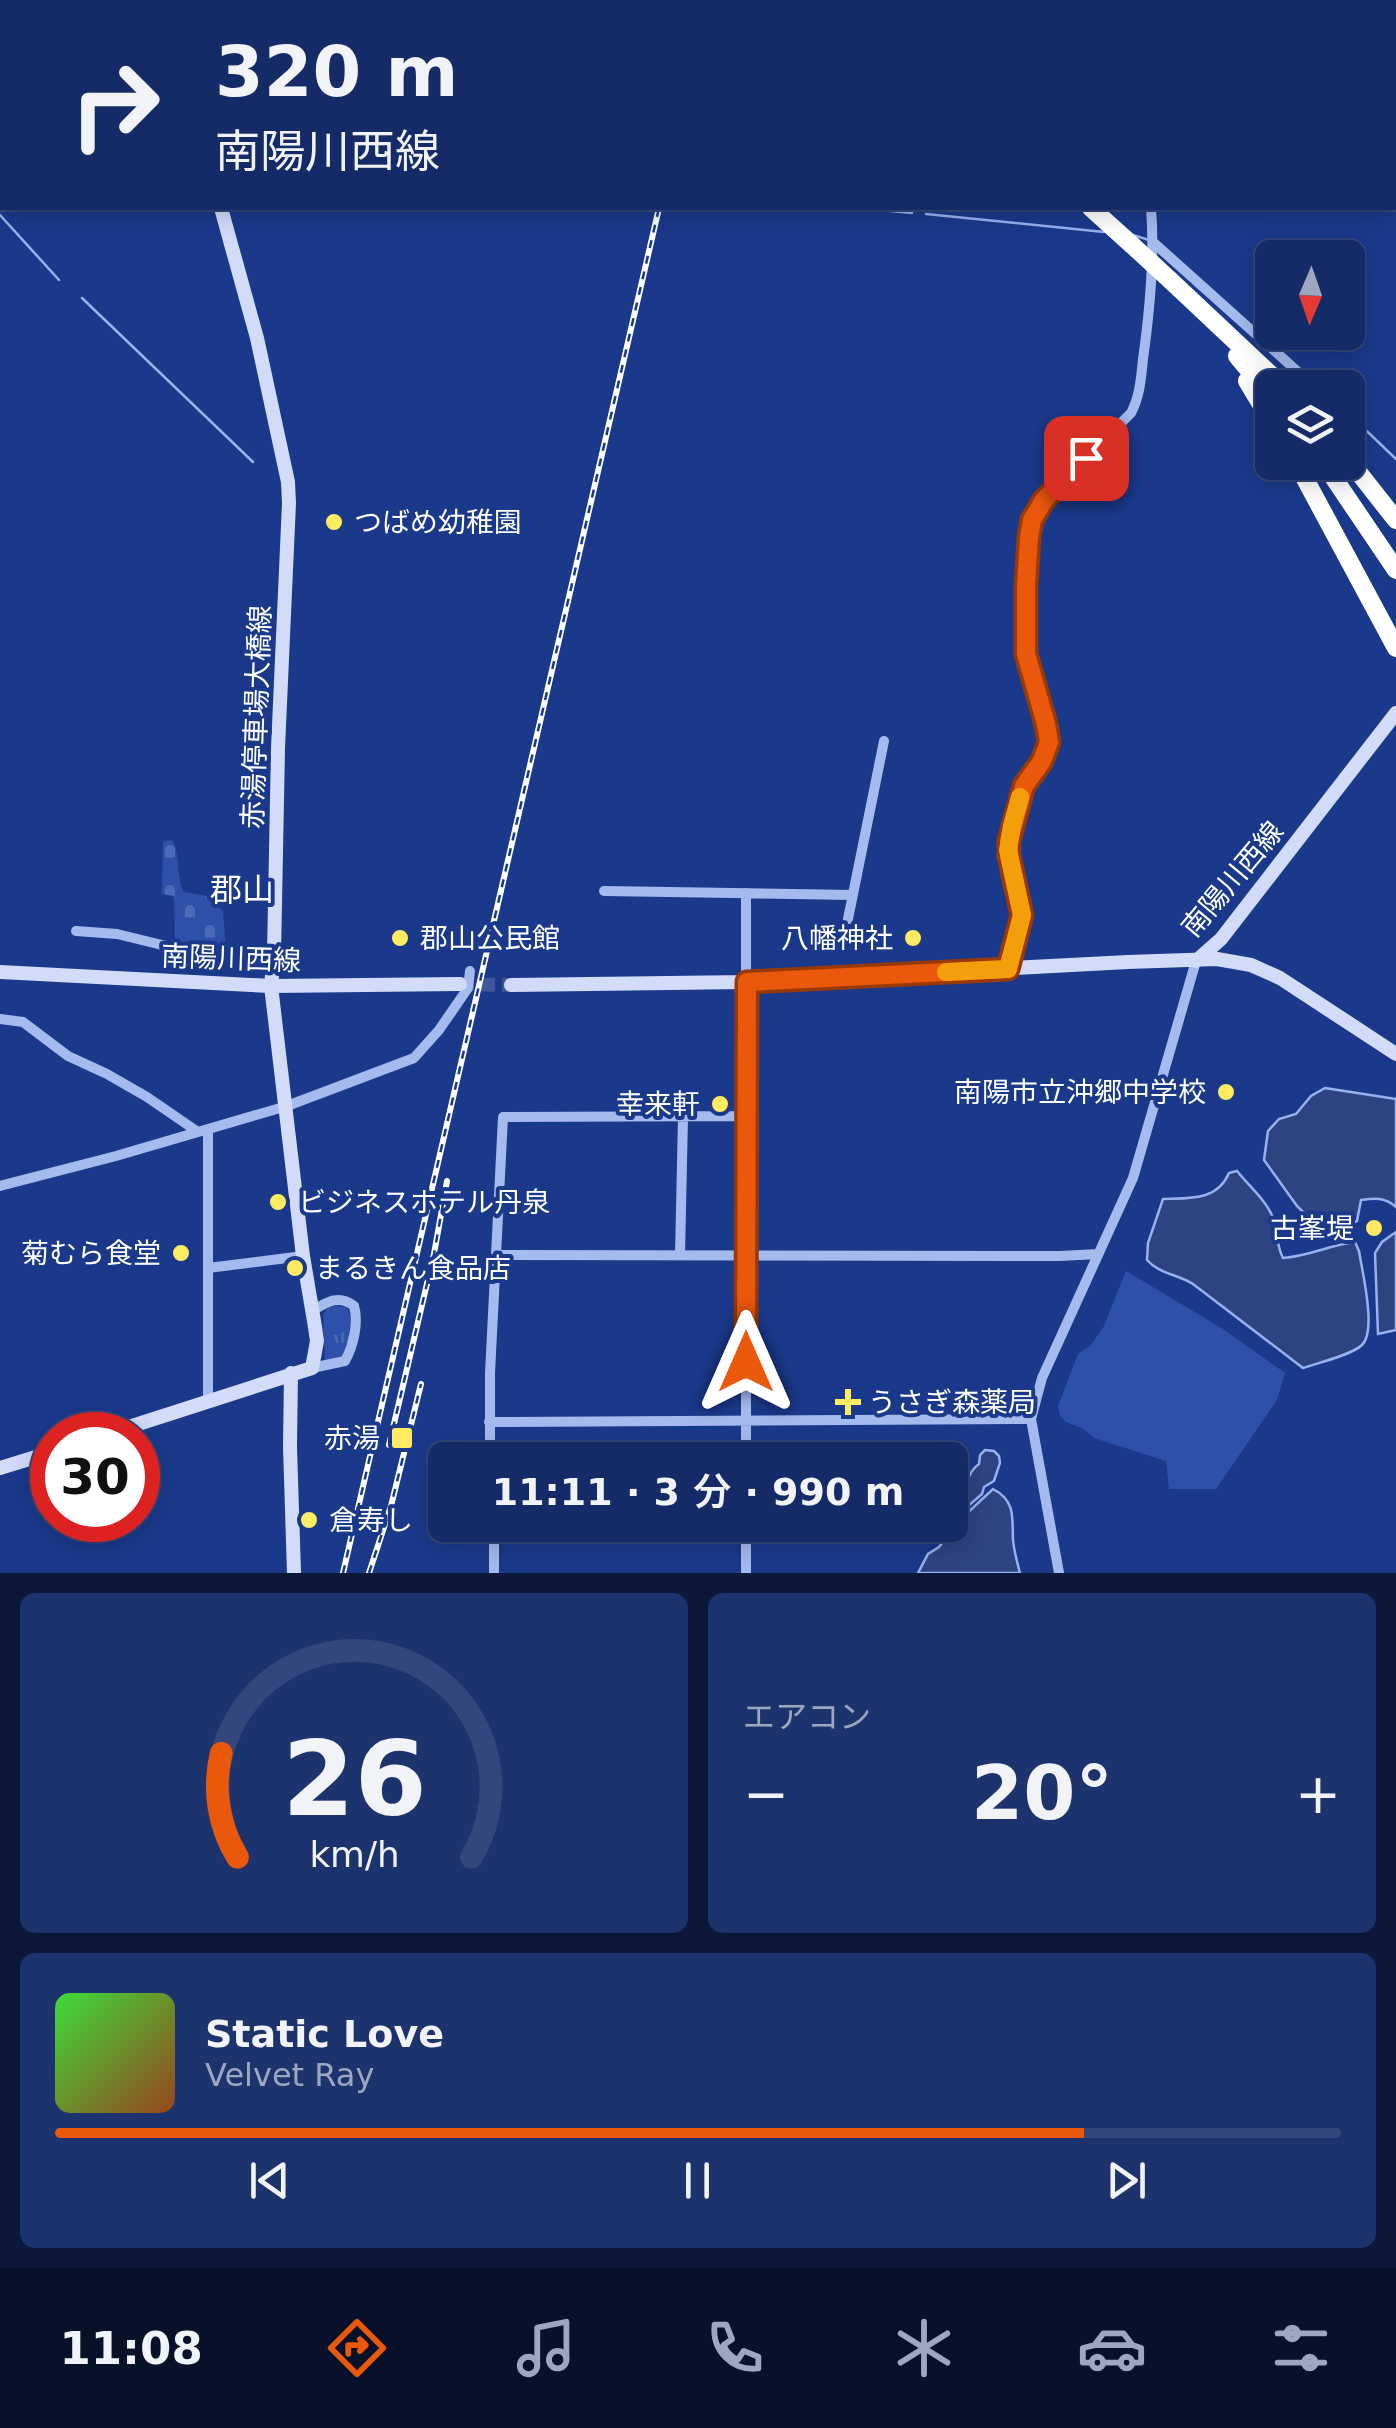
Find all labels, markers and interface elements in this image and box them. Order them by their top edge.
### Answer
text: 320 m [215,31,458,113]
icon: right [50,40,180,170]
text: 南陽川西線 [215,125,440,178]
north arrow [1255,240,1365,350]
map controls [1255,240,1365,480]
button: layers [1255,370,1365,480]
pin [1044,416,1129,501]
icon: arrive [1059,431,1114,486]
place label: つばめ幼稚園 [354,506,522,539]
marker: つばめ幼稚園 [323,511,345,533]
street label: 赤湯停車場大橋線 [236,605,277,830]
street label: 南陽川西線 [1175,815,1290,944]
district label: 郡山 [210,871,274,909]
place label: 郡山公民館 [420,922,560,955]
place label: 八幡神社 [781,922,893,955]
marker: 郡山公民館 [389,927,411,949]
marker: 八幡神社 [902,927,924,949]
street label: 南陽川西線 [160,940,302,977]
place label: 南陽市立沖郷中学校 [954,1076,1206,1109]
marker: 南陽市立沖郷中学校 [1215,1081,1237,1103]
place label: 幸来軒 [616,1088,700,1121]
marker: 幸来軒 [709,1093,731,1115]
place label: ビジネスホテル丹泉 [298,1186,550,1219]
marker: ビジネスホテル丹泉 [267,1191,289,1213]
place label: 古峯堤 [1270,1212,1354,1245]
marker: 古峯堤 [1363,1217,1385,1239]
place label: 菊むら食堂 [21,1237,161,1270]
marker: 菊むら食堂 [170,1242,192,1264]
place label: まるきん食品店 [315,1252,511,1285]
marker: まるきん食品店 [284,1257,306,1279]
position arrow [694,1310,798,1414]
place label: うさぎ森薬局 [868,1386,1036,1419]
marker: うさぎ森薬局 [837,1391,859,1413]
speed limit sign: 30 [30,1412,160,1542]
place label: 赤湯 [324,1422,380,1455]
marker: 赤湯 [389,1425,415,1451]
text: 11:11 · 3 分 · 990 m [492,1470,904,1514]
place label: 倉寿し [329,1504,413,1537]
marker: 倉寿し [298,1509,320,1531]
text: エアコン [743,1698,871,1736]
text: 26 [282,1718,426,1840]
text: 20° [971,1749,1113,1837]
text: − [743,1762,789,1826]
text: + [1295,1762,1341,1826]
text: km/h [309,1834,399,1875]
text: Static Love [205,2012,444,2056]
text: Velvet Ray [205,2056,374,2094]
icon: previous [242,2153,297,2208]
icon: pause [670,2153,725,2208]
icon: next [1099,2153,1154,2208]
icon: directions [322,2313,392,2383]
icon: music [511,2313,581,2383]
icon: phone [700,2313,770,2383]
icon: climate [889,2313,959,2383]
icon: car [1077,2313,1147,2383]
icon: filters [1266,2313,1336,2383]
text: 11:08 [59,2322,203,2375]

